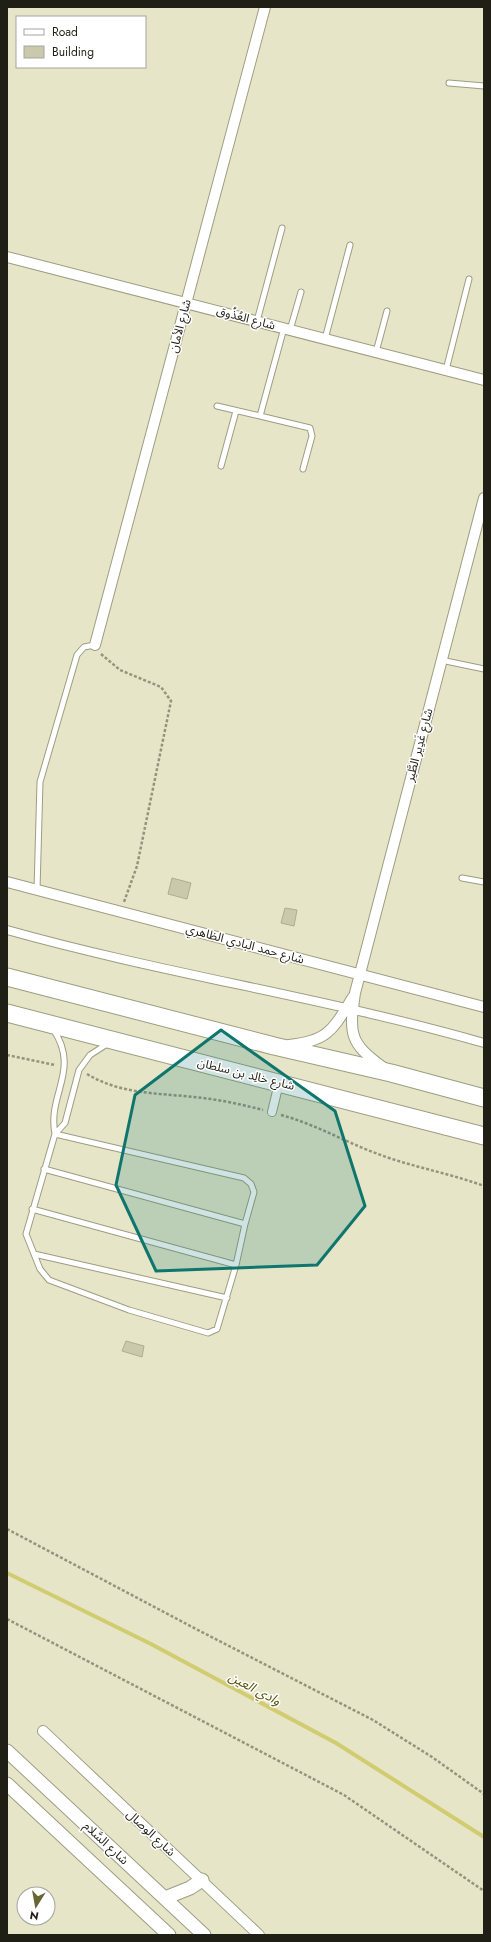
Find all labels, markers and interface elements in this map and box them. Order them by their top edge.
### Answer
legend [16,16,146,68]
text: Road [52,23,78,41]
text: Building [52,43,94,61]
street label: شارع الأمان [164,297,196,355]
street label: شارع العُذُوق [215,302,277,334]
street label: شارع غَدِير الطَّير [400,706,437,785]
street label: شارع حمد البادي الظاهري [184,920,306,969]
street label: شارع خالِد بن سلطان [196,1053,296,1095]
water label: وادي العين [225,1667,284,1711]
street label: شارع الوصال [122,1806,180,1860]
street label: شارع السَّلام [79,1817,133,1869]
north arrow [16,1886,56,1926]
text: N [28,1907,40,1925]

